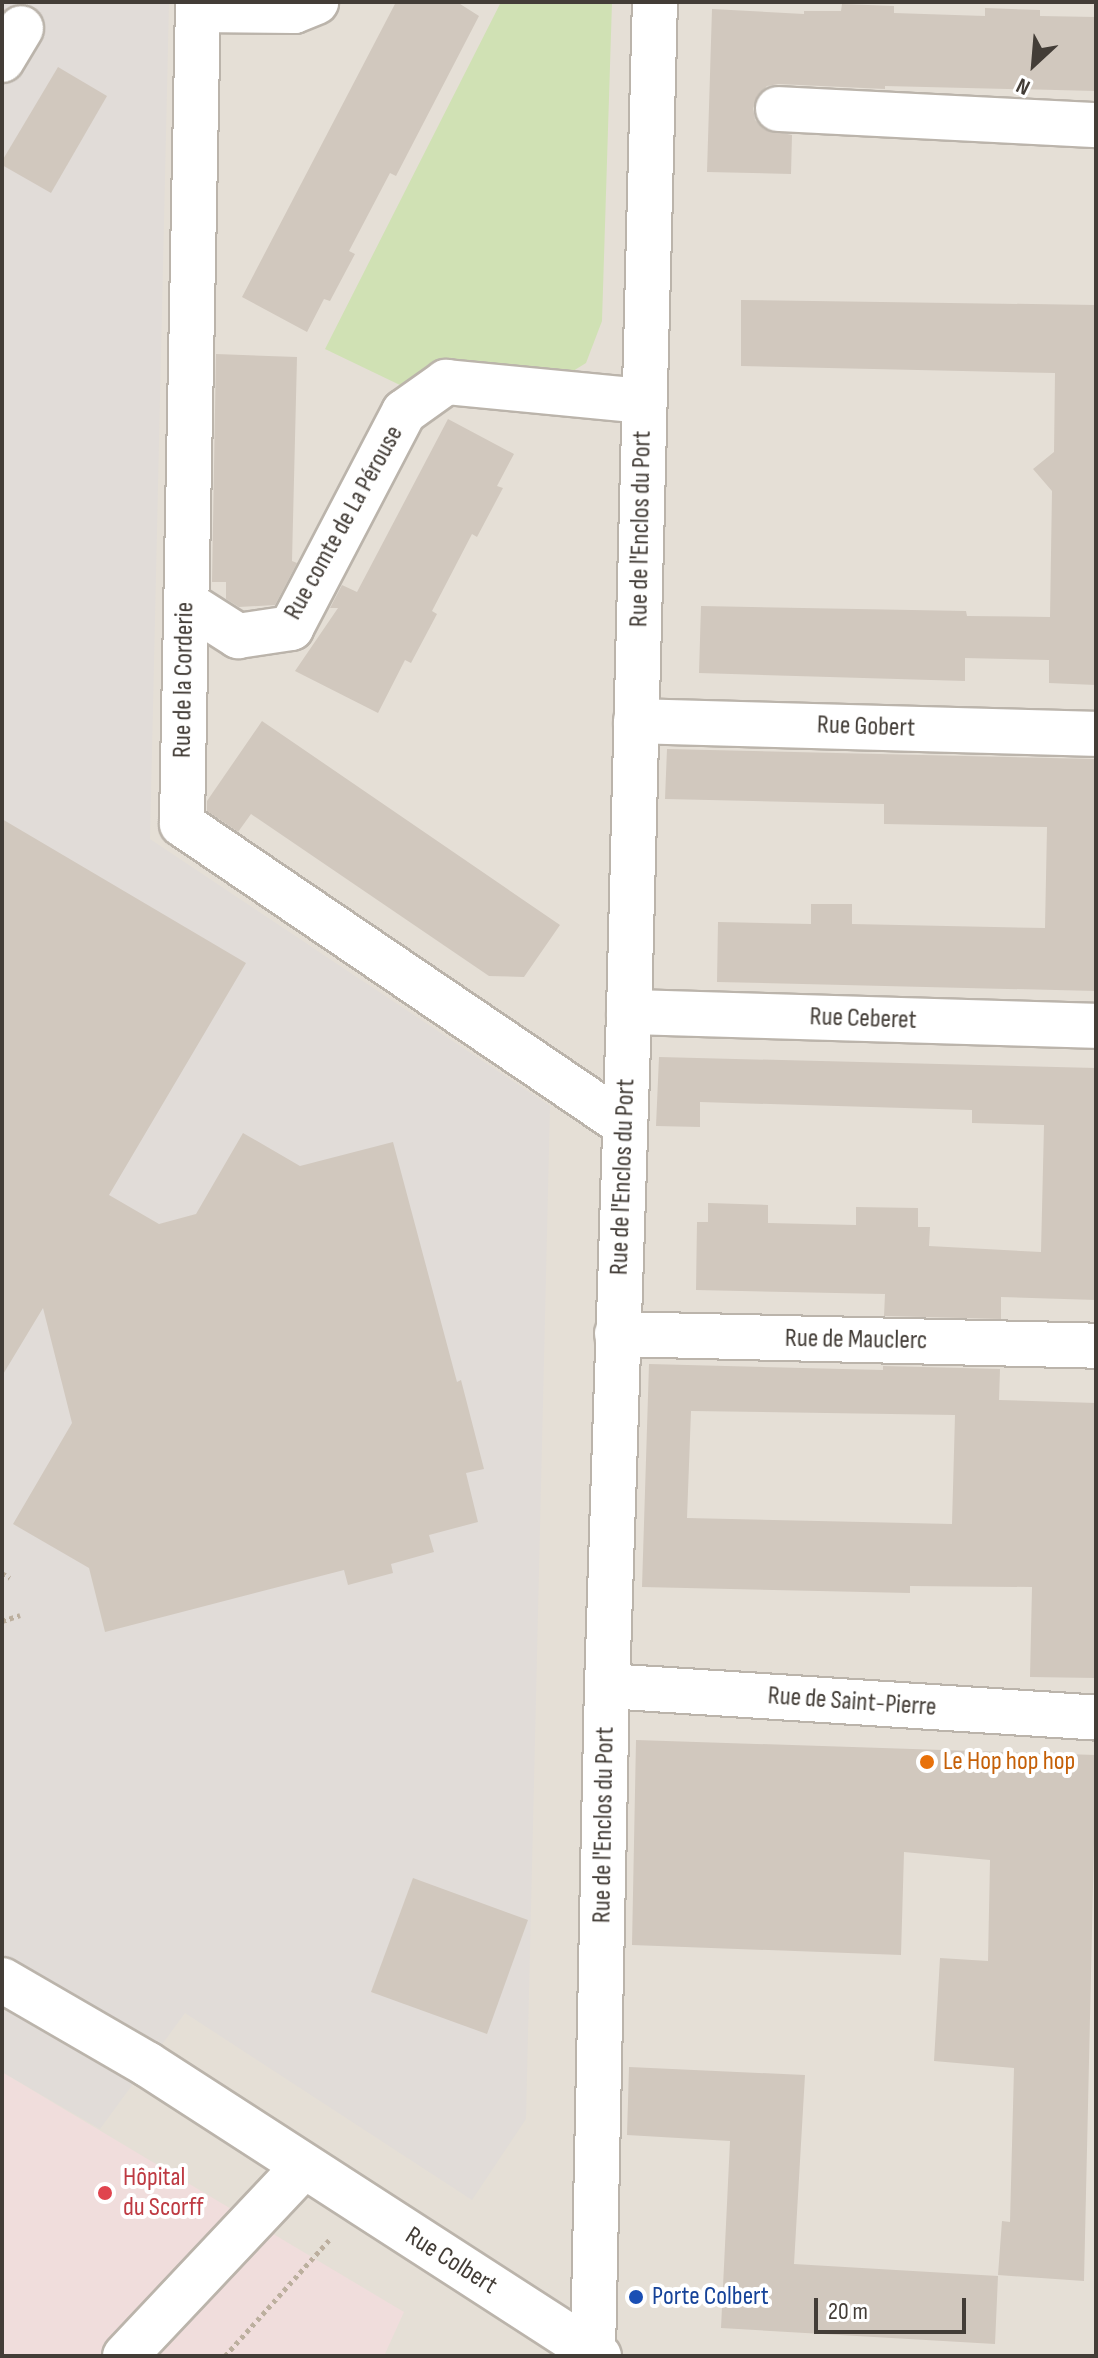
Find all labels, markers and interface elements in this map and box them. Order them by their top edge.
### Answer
north arrow [994,24,1074,104]
text: N [1012,71,1034,101]
street label: Rue comte de La Pérouse [278,421,410,625]
street label: Rue de l'Enclos du Port [624,431,658,627]
street label: Rue de la Corderie [167,602,201,758]
street label: Rue Gobert [816,710,916,744]
street label: Rue Ceberet [809,1002,917,1036]
street label: Rue de l'Enclos du Port [604,1078,642,1276]
street label: Rue de Mauclerc [785,1323,927,1357]
street label: Rue de Saint-Pierre [767,1681,937,1723]
street label: Rue de l'Enclos du Port [587,1727,621,1923]
place label: Le Hop hop hop [943,1746,1075,1778]
marker: Le Hop hop hop [918,1753,936,1771]
place label: Hôpital du Scorff [123,2162,204,2224]
marker: Hôpital du Scorff [94,2182,116,2204]
street label: Rue Colbert [399,2221,503,2301]
place label: Porte Colbert [652,2281,769,2313]
scale bar [818,2282,970,2332]
marker: Porte Colbert [627,2288,645,2306]
text: 20 m [828,2297,868,2326]

